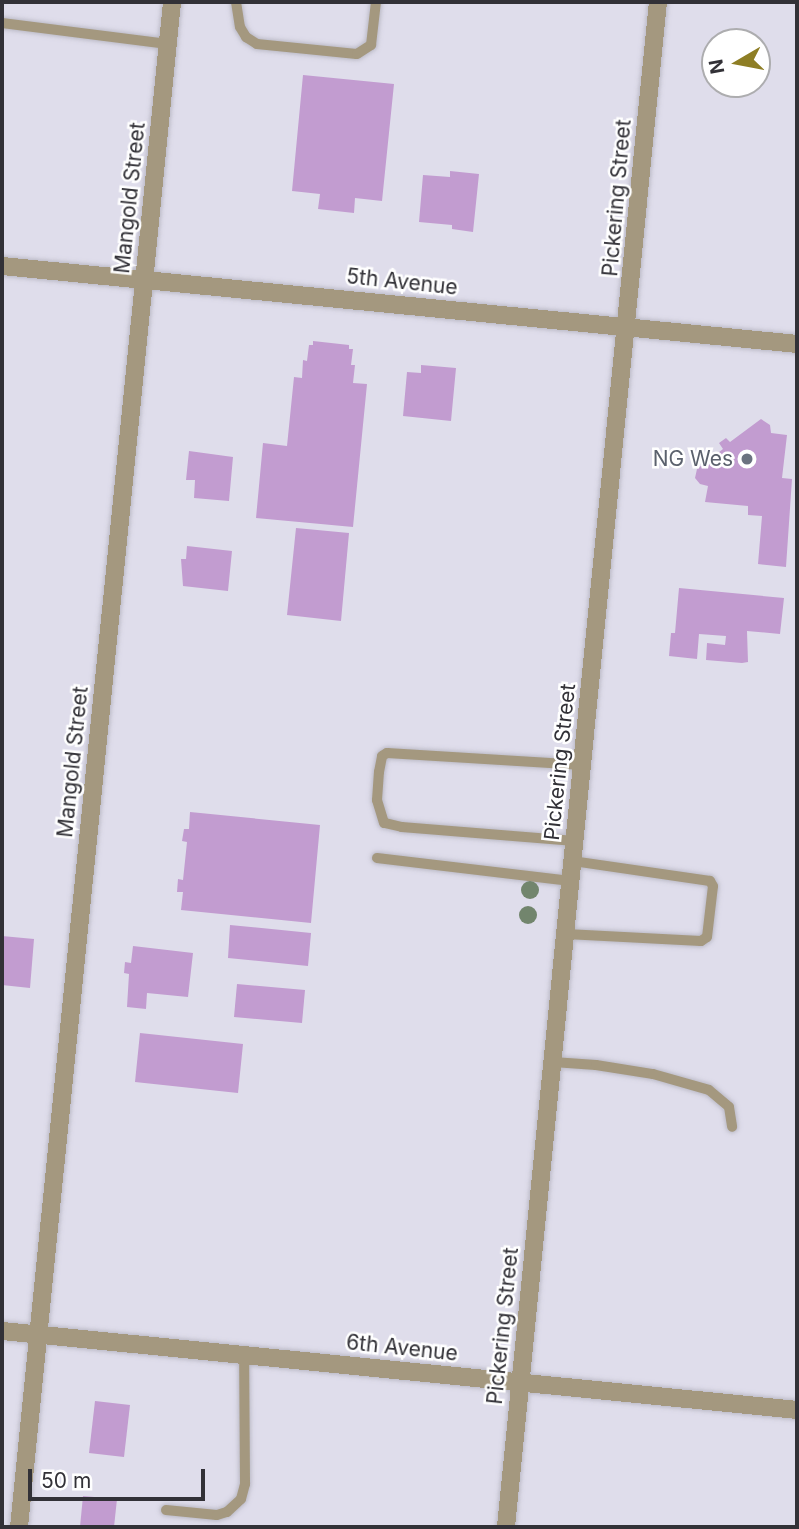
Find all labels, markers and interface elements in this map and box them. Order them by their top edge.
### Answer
north arrow [701,28,771,98]
text: N [704,57,729,76]
street label: Pickering Street [598,118,636,278]
street label: Mangold Street [110,121,150,275]
street label: 5th Avenue [345,264,459,300]
place label: NG Wes [653,446,733,472]
marker: NG Wes [739,451,755,467]
street label: Pickering Street [539,682,581,842]
street label: Mangold Street [53,685,93,839]
street label: Pickering Street [482,1246,524,1406]
street label: 6th Avenue [345,1330,459,1366]
scale bar [32,1456,208,1500]
text: 50 m [41,1468,91,1493]

